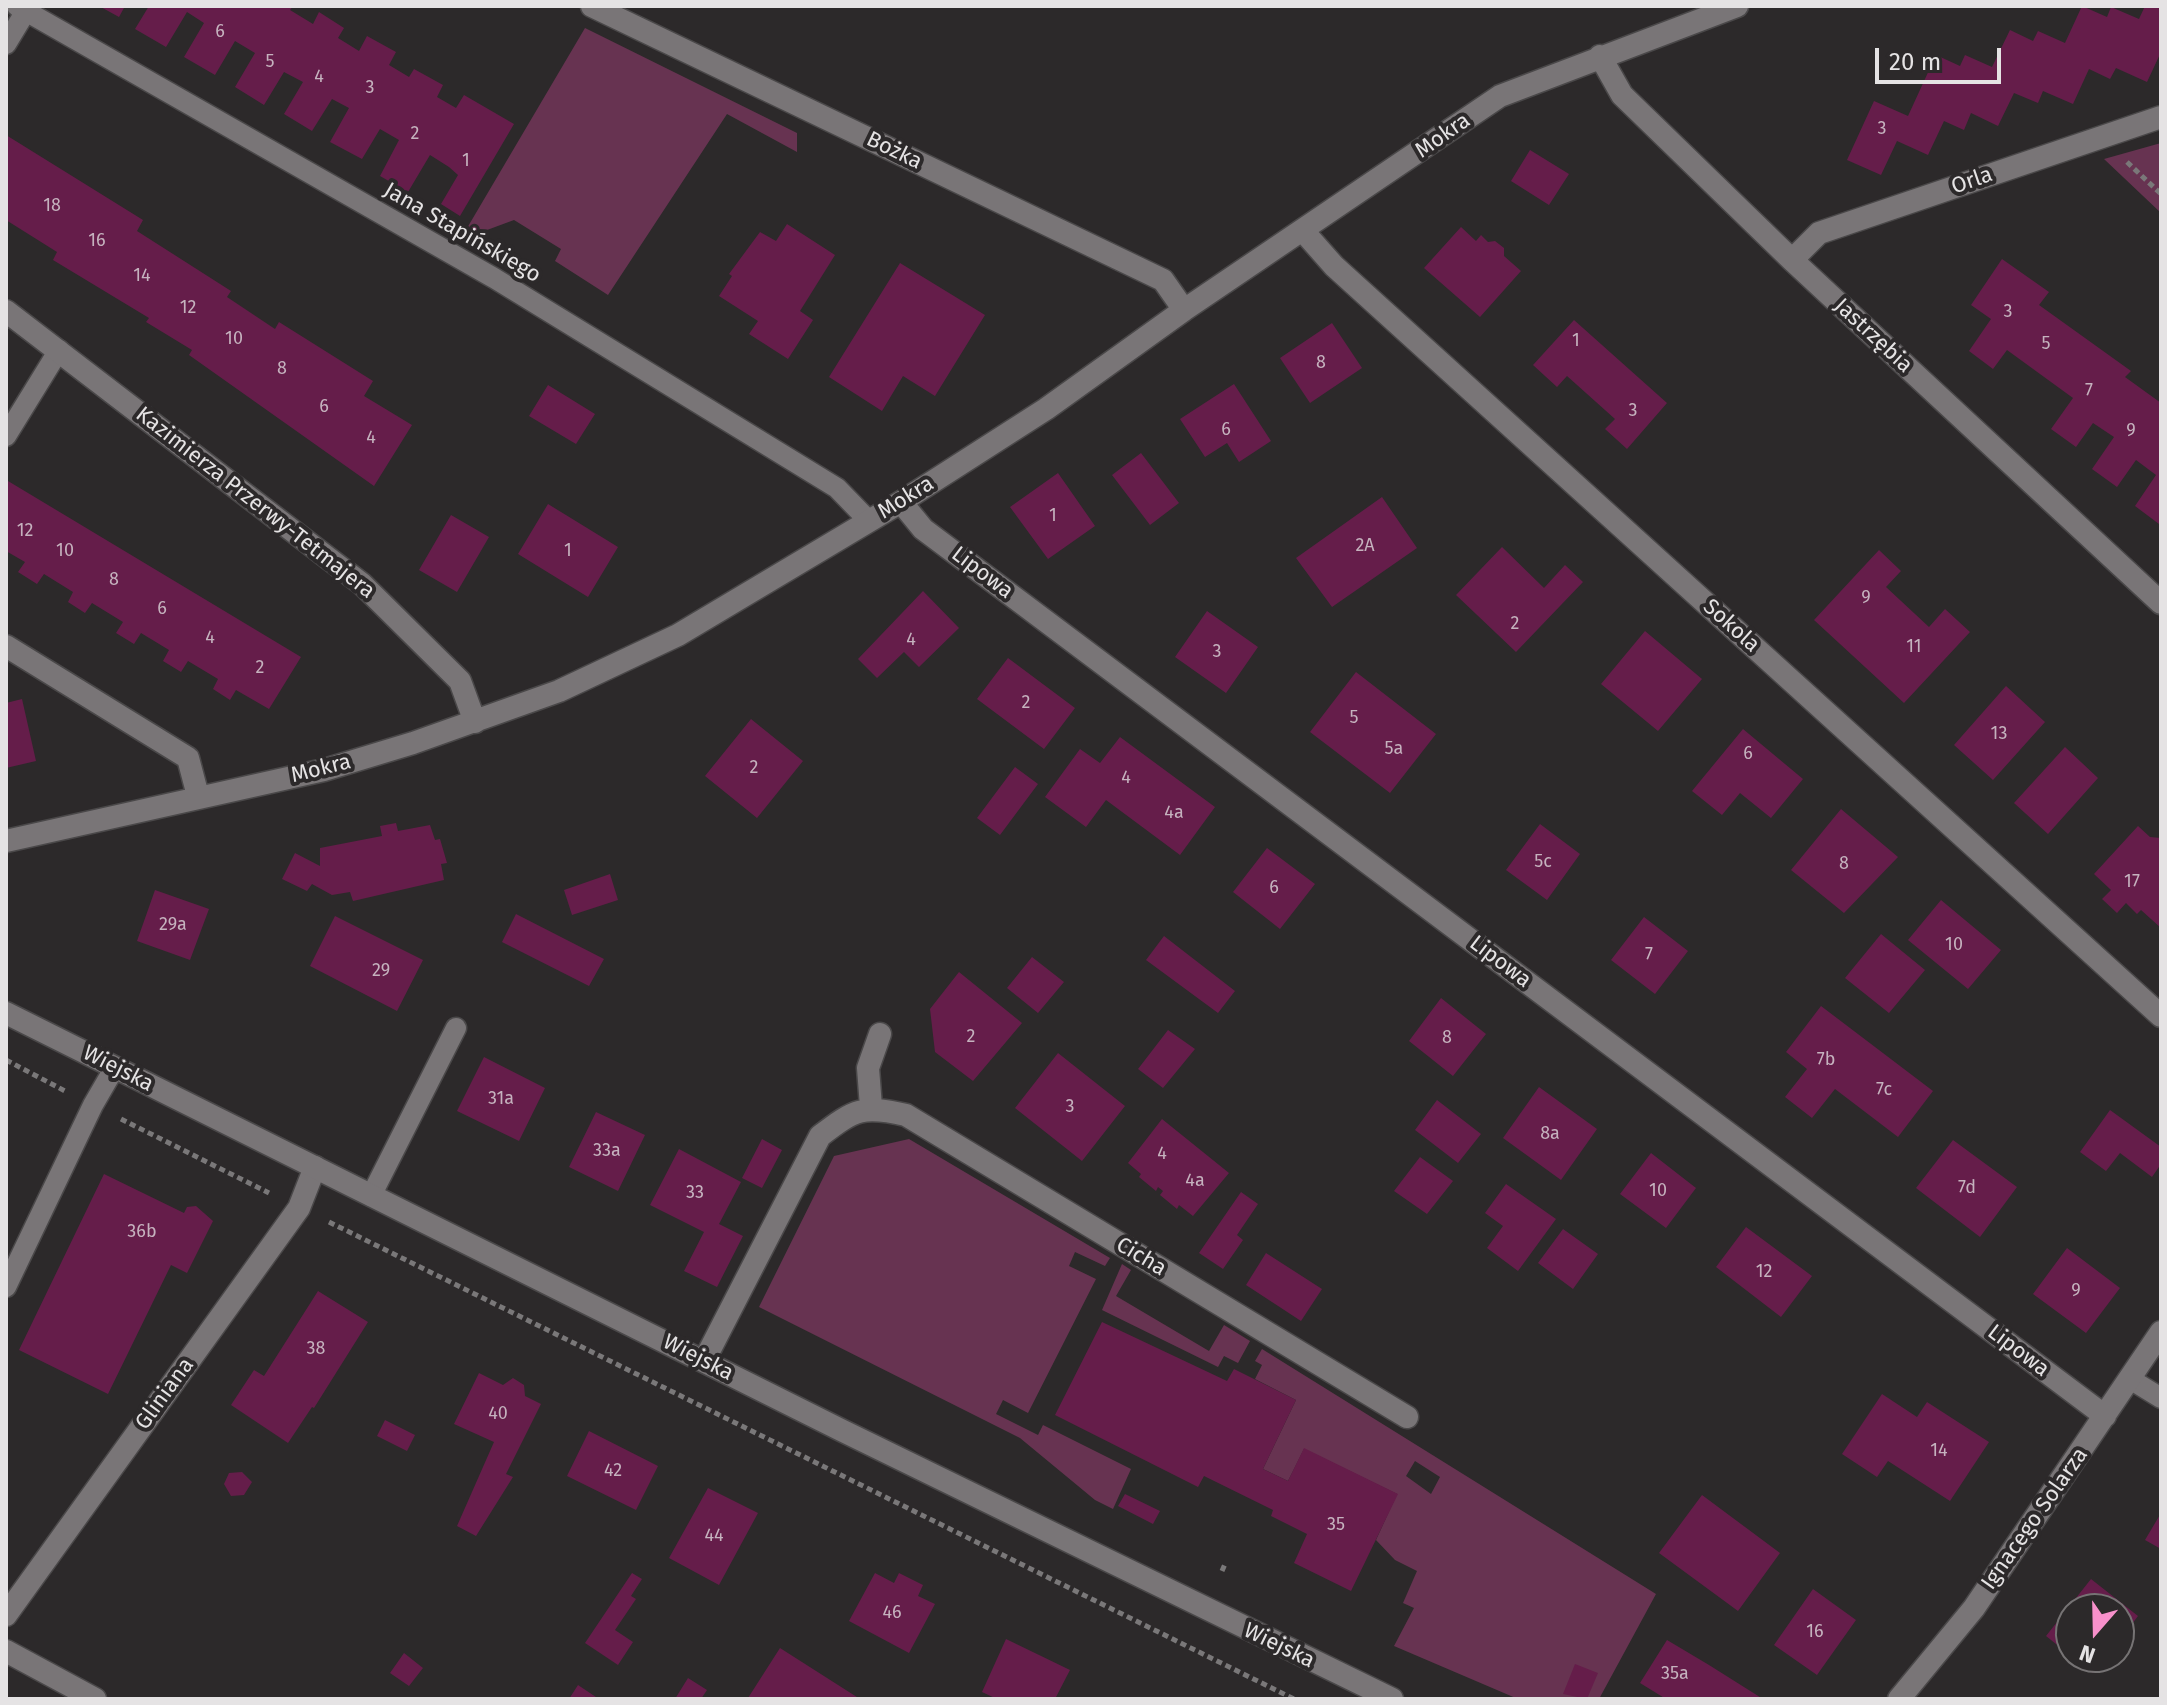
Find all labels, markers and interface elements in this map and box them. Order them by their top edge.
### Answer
house number: 6 [215,21,225,43]
scale bar [1879,32,2005,82]
text: 20 m [1889,48,1941,76]
house number: 5 [265,51,275,73]
house number: 4 [314,66,324,88]
house number: 3 [366,77,374,99]
street label: Mokra [1410,108,1476,164]
house number: 3 [1878,118,1886,140]
house number: 2 [411,123,419,145]
street label: Bożka [862,126,926,176]
house number: 1 [462,150,470,172]
street label: Orla [1948,162,1996,200]
street label: Jana Stapińskiego [379,177,545,289]
house number: 18 [43,195,61,217]
house number: 16 [88,230,106,252]
house number: 14 [133,265,151,287]
street label: Jastrzębia [1828,293,1918,379]
house number: 12 [180,297,196,319]
house number: 3 [2004,301,2012,323]
house number: 10 [225,328,243,350]
house number: 1 [1572,330,1580,352]
house number: 5 [2041,333,2051,355]
house number: 8 [1316,352,1326,374]
house number: 8 [277,358,287,380]
house number: 7 [2085,380,2093,402]
house number: 6 [319,396,329,418]
house number: 3 [1629,400,1637,422]
street label: Kazimierza Przerwy-Tetmajera [130,401,380,605]
house number: 6 [1221,419,1231,441]
house number: 9 [2126,420,2136,442]
house number: 4 [366,427,376,449]
street label: Mokra [873,471,939,525]
house number: 1 [1049,505,1057,527]
house number: 12 [17,520,33,542]
house number: 2A [1355,535,1375,557]
house number: 10 [56,540,74,562]
house number: 1 [564,540,572,562]
street label: Lipowa [946,541,1018,605]
house number: 8 [109,569,119,591]
house number: 9 [1861,587,1871,609]
street label: Sokola [1697,594,1765,658]
house number: 6 [157,598,167,620]
house number: 2 [1511,613,1519,635]
house number: 4 [205,627,215,649]
house number: 4 [906,629,916,651]
house number: 11 [1906,636,1922,658]
house number: 3 [1213,641,1221,663]
house number: 2 [256,657,264,679]
house number: 2 [1022,692,1030,714]
house number: 5 [1349,707,1359,729]
house number: 13 [1991,723,2007,745]
house number: 5a [1385,738,1403,760]
house number: 6 [1743,743,1753,765]
street label: Mokra [288,749,354,789]
house number: 2 [750,757,758,779]
house number: 4 [1121,767,1131,789]
house number: 4a [1164,802,1184,824]
house number: 5c [1534,851,1552,873]
house number: 8 [1839,853,1849,875]
house number: 17 [2124,871,2140,893]
house number: 6 [1269,877,1279,899]
house number: 29a [159,914,187,936]
street label: Lipowa [1464,930,1536,994]
house number: 10 [1945,934,1963,956]
house number: 7 [1645,944,1653,966]
house number: 29 [372,960,390,982]
house number: 2 [967,1026,975,1048]
house number: 8 [1442,1027,1452,1049]
street label: Wiejska [78,1040,158,1098]
house number: 7b [1817,1049,1835,1071]
house number: 7c [1876,1079,1892,1101]
house number: 31a [488,1088,514,1110]
house number: 3 [1066,1096,1074,1118]
house number: 8a [1540,1123,1560,1145]
house number: 33a [593,1140,621,1162]
house number: 4 [1157,1143,1167,1165]
house number: 4a [1185,1170,1205,1192]
house number: 7d [1958,1177,1976,1199]
house number: 10 [1649,1180,1667,1202]
house number: 33 [686,1182,704,1204]
house number: 36b [127,1221,157,1243]
street label: Cicha [1111,1232,1171,1282]
house number: 12 [1756,1261,1772,1283]
house number: 9 [2071,1280,2081,1302]
street label: Lipowa [1982,1319,2054,1383]
street label: Wiejska [658,1329,738,1387]
house number: 38 [307,1338,325,1360]
street label: Gliniana [130,1353,200,1435]
house number: 40 [488,1403,508,1425]
house number: 14 [1930,1440,1948,1462]
street label: Ignacego Solarza [1976,1443,2094,1595]
house number: 42 [604,1460,622,1482]
house number: 35 [1327,1514,1345,1536]
house number: 44 [704,1525,724,1547]
north arrow [2055,1593,2135,1673]
house number: 46 [882,1602,902,1624]
street label: Wiejska [1239,1618,1319,1674]
house number: 16 [1806,1621,1824,1643]
text: N [2076,1639,2099,1669]
house number: 35a [1661,1663,1689,1685]

